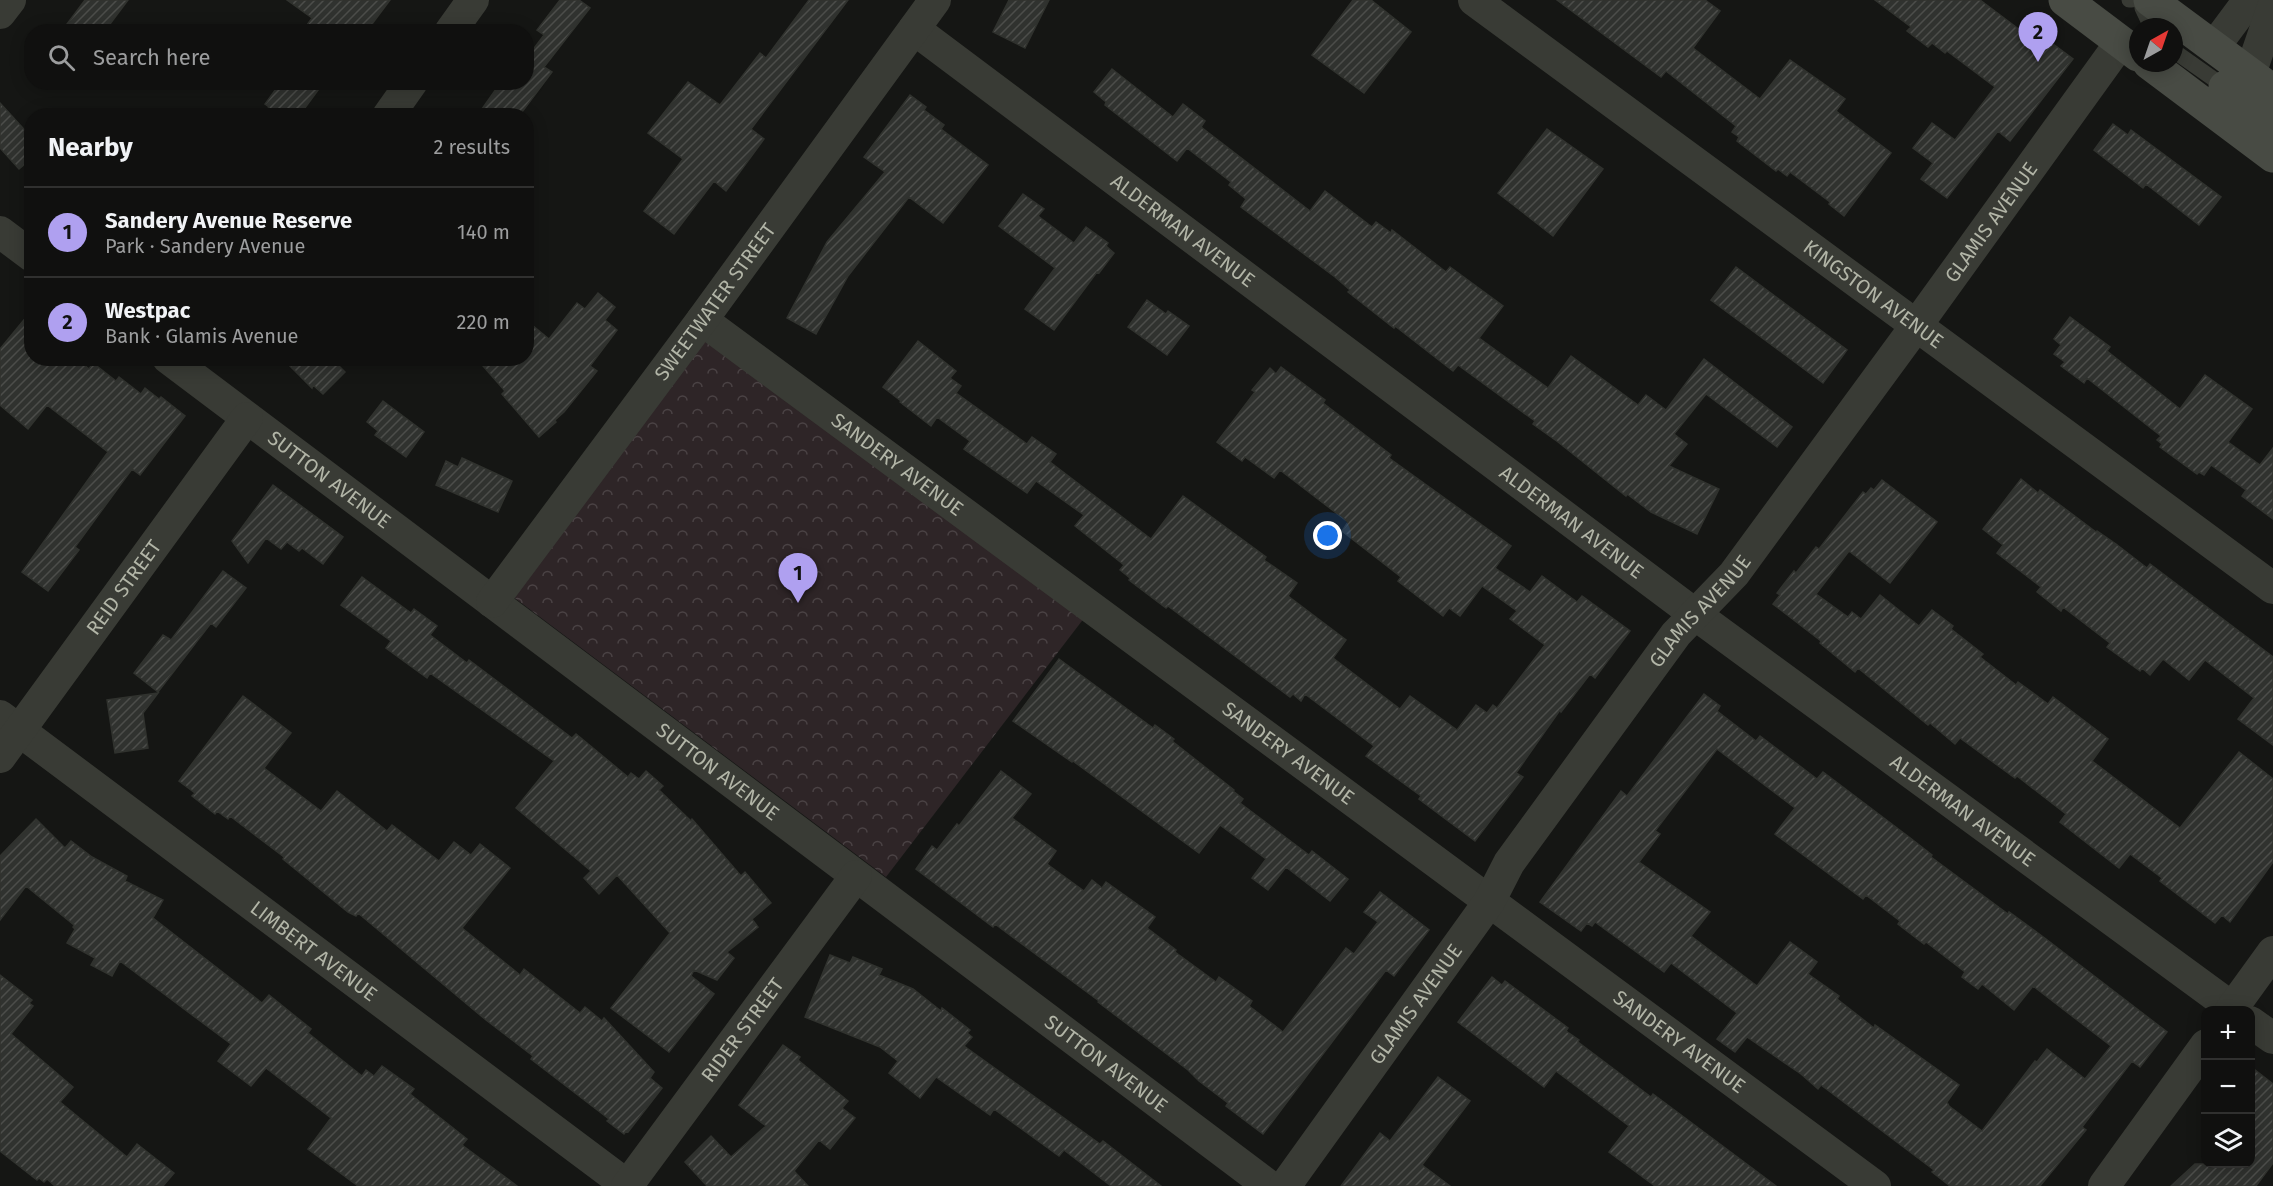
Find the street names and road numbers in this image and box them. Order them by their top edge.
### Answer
street label: GLAMIS AVENUE [1940,157,2042,287]
street label: ALDERMAN AVENUE [1106,169,1260,292]
street label: SWEETWATER STREET [649,218,781,385]
street label: KINGSTON AVENUE [1799,235,1948,353]
street label: SANDERY AVENUE [827,408,968,521]
street label: SUTTON AVENUE [263,425,396,533]
street label: ALDERMAN AVENUE [1495,460,1649,584]
street label: REID STREET [81,535,167,639]
street label: GLAMIS AVENUE [1644,550,1756,672]
street label: SANDERY AVENUE [1218,696,1359,810]
street label: SUTTON AVENUE [652,718,784,825]
street label: ALDERMAN AVENUE [1886,749,2040,872]
street label: LIMBERT AVENUE [246,896,382,1006]
street label: GLAMIS AVENUE [1364,939,1467,1069]
street label: RIDER STREET [696,973,789,1087]
street label: SANDERY AVENUE [1609,985,1750,1098]
street label: SUTTON AVENUE [1040,1010,1172,1118]

